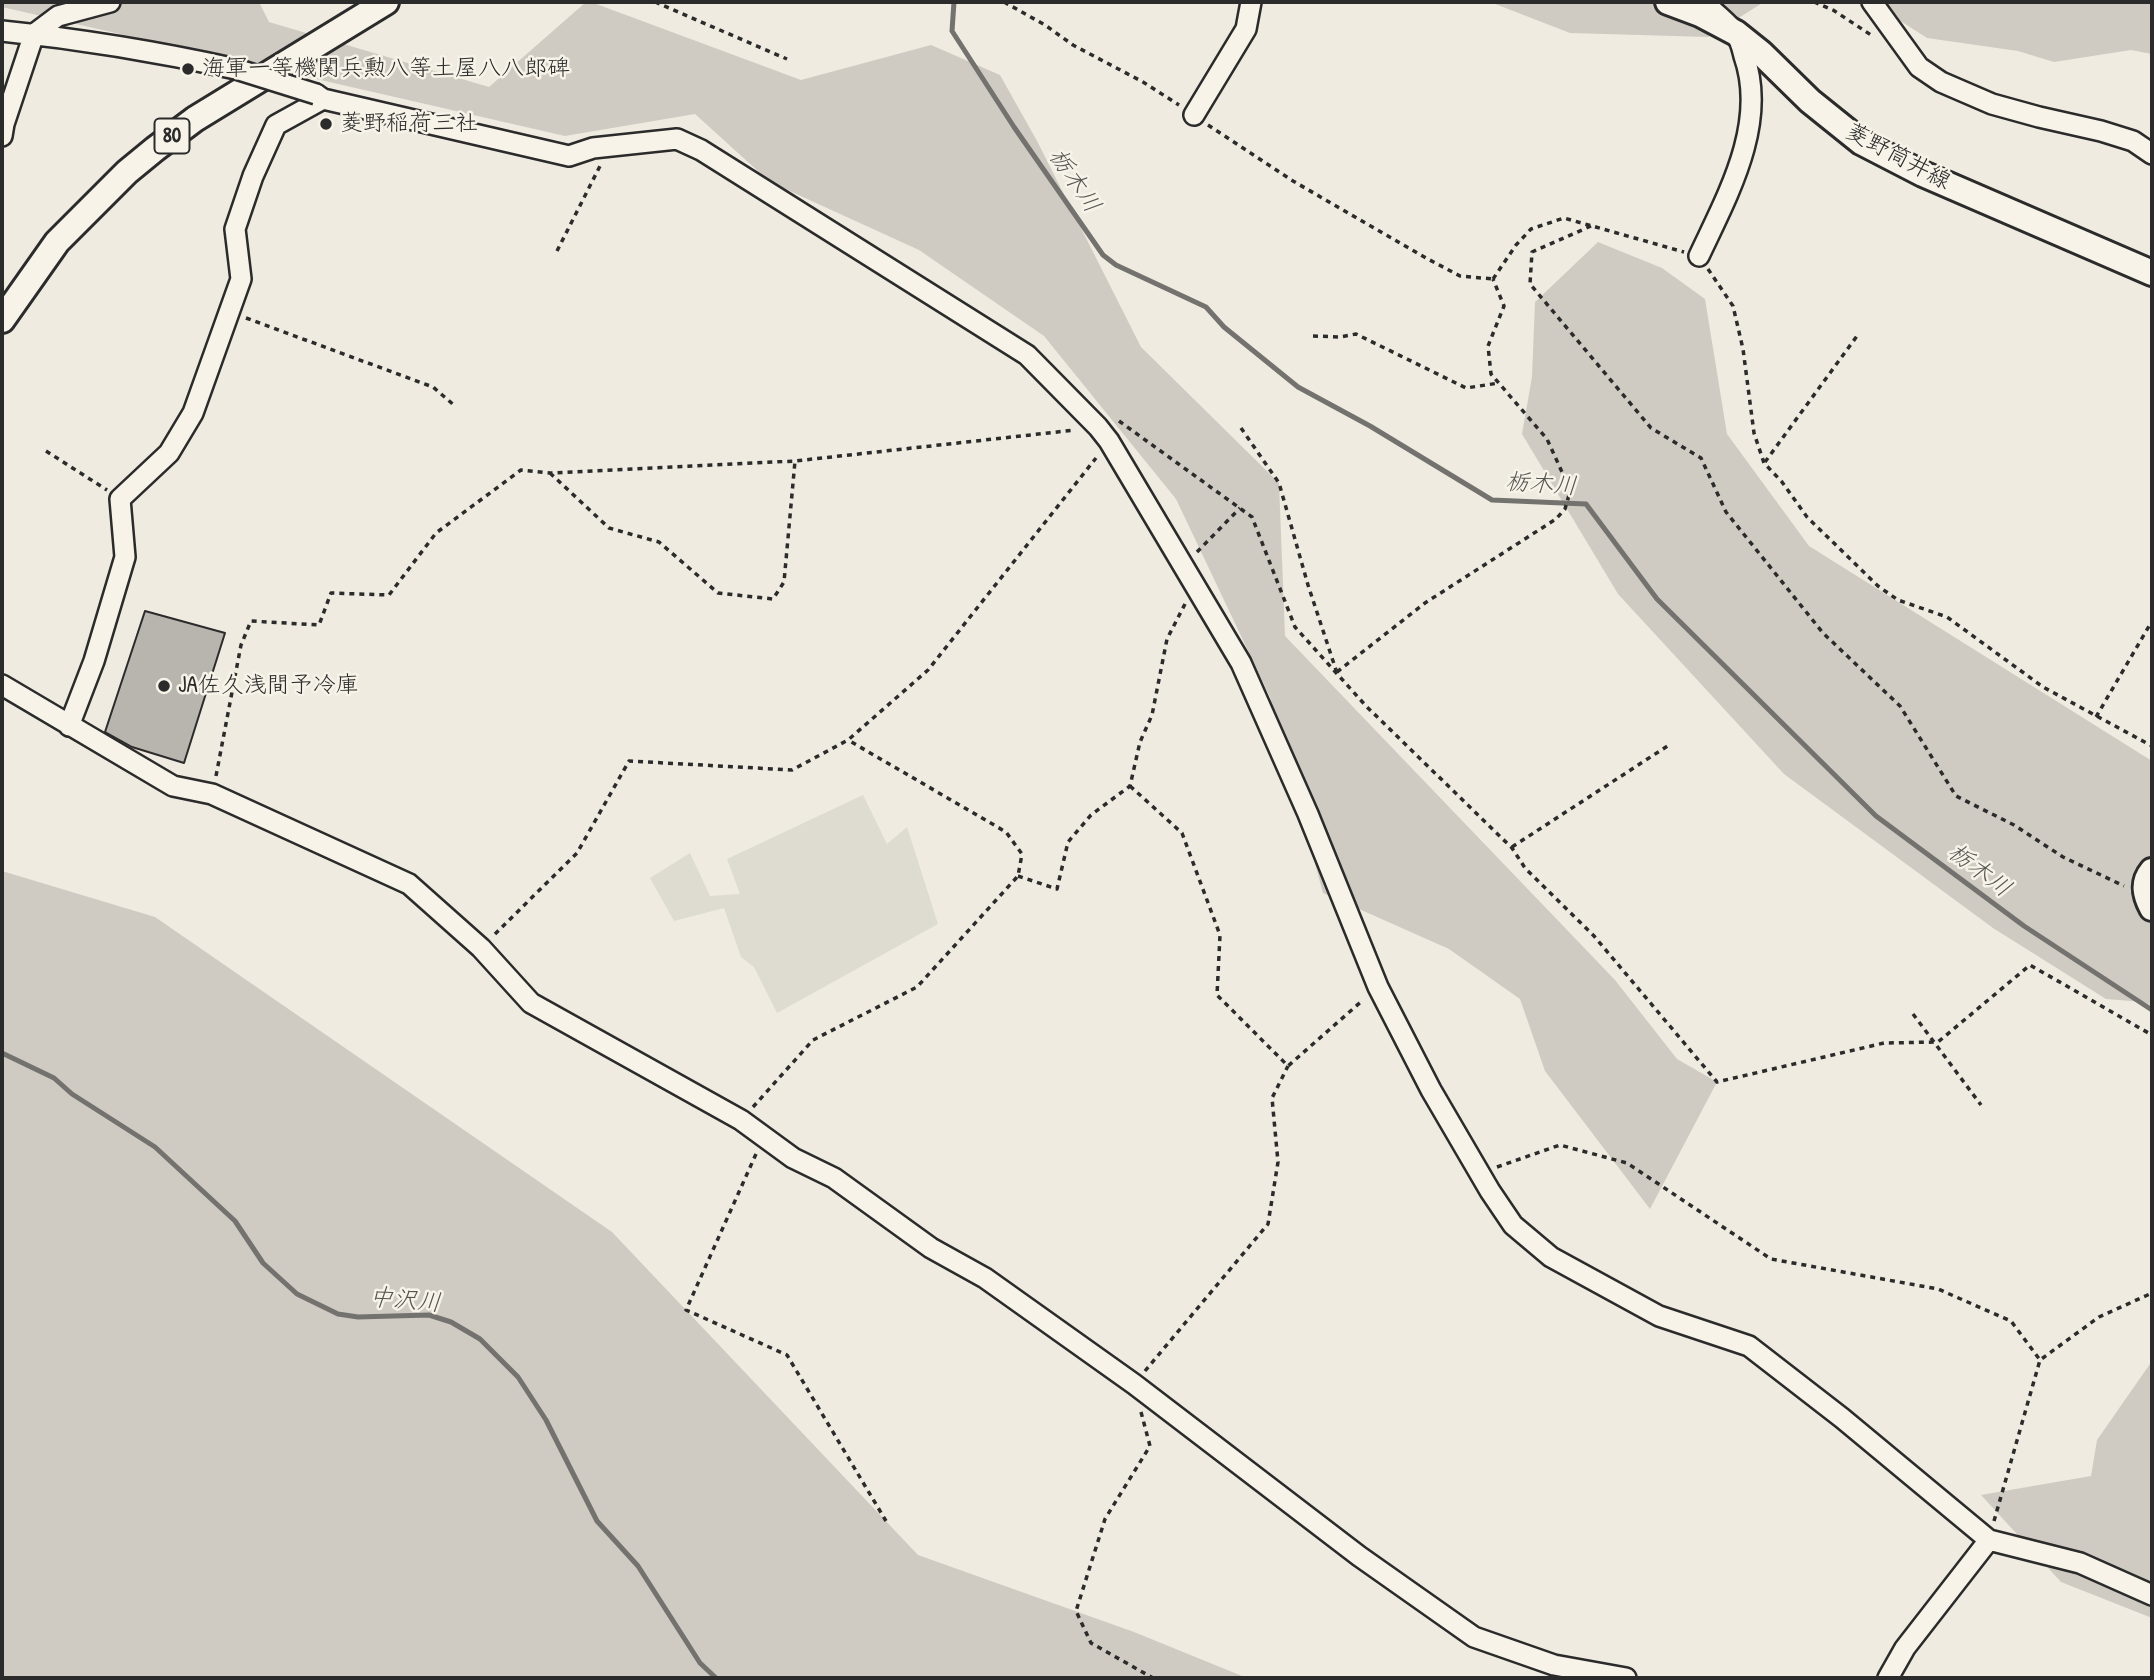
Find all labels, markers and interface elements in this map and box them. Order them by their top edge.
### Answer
place label: 海軍一等機関兵勲八等土屋八八郎碑 [202,55,570,83]
marker: 海軍一等機関兵勲八等土屋八八郎碑 [180,61,196,77]
place label: 菱野稲荷三社 [340,110,478,138]
marker: 菱野稲荷三社 [318,116,334,132]
road number: 80 [154,118,190,154]
street label: 菱野筒井線 [1841,118,1955,196]
water label: 栃木川 [1042,143,1106,219]
water label: 栃木川 [1504,468,1578,502]
place label: JA佐久浅間予冷庫 [178,672,359,700]
marker: JA佐久浅間予冷庫 [156,678,172,694]
water label: 栃木川 [1942,838,2016,904]
water label: 中沢川 [368,1284,442,1318]

